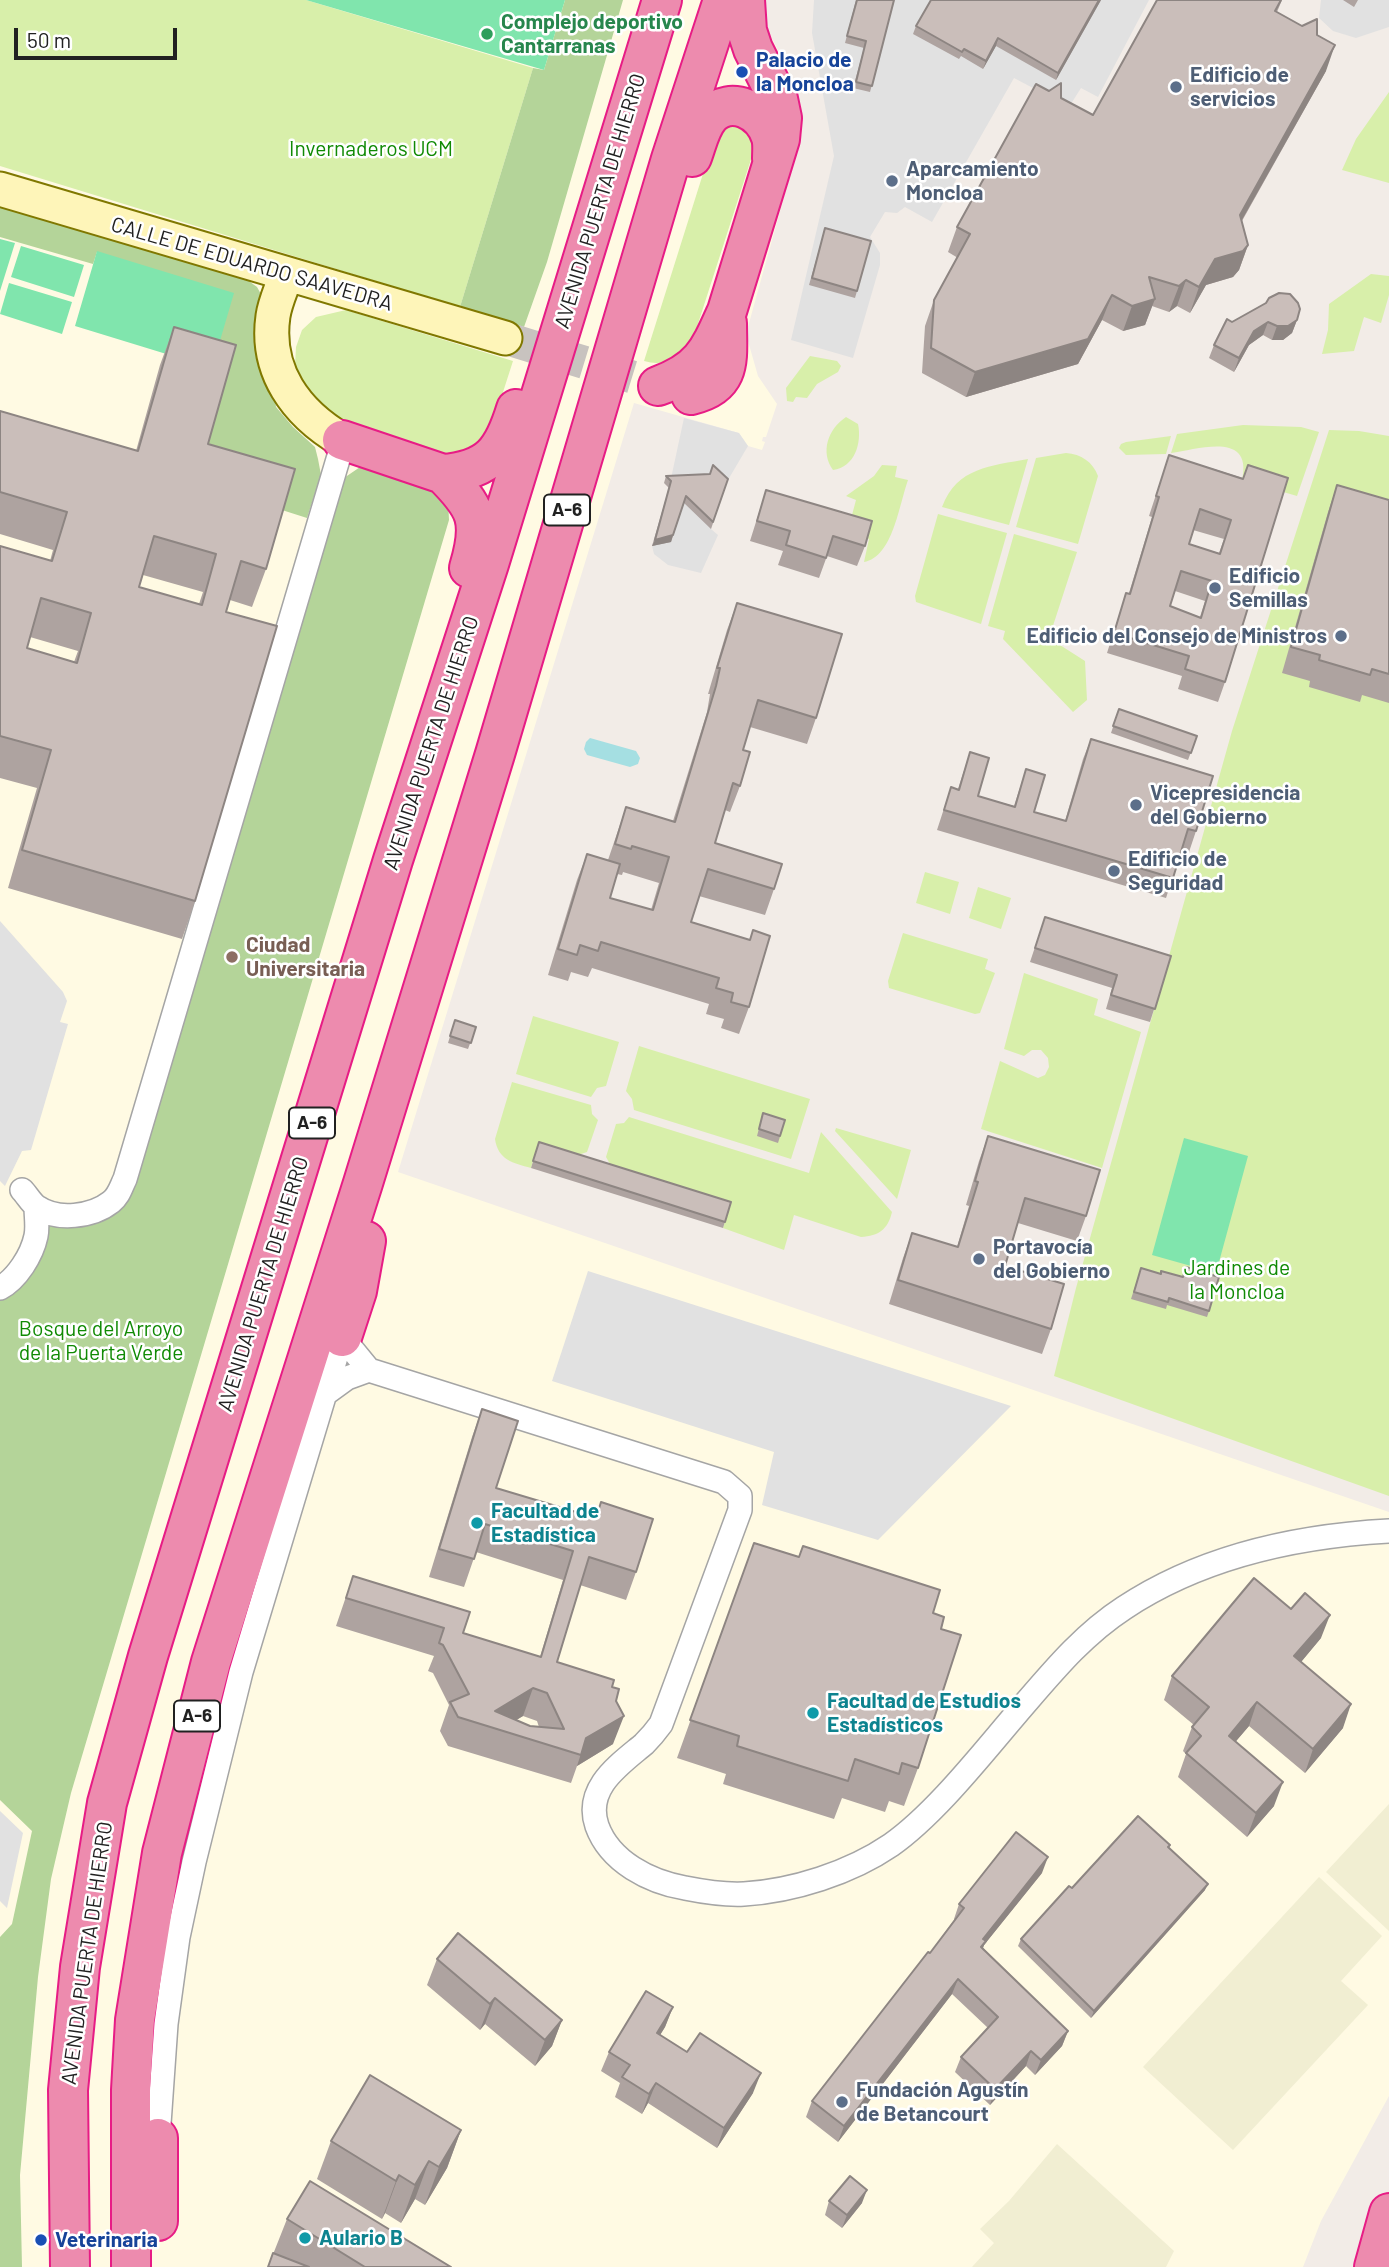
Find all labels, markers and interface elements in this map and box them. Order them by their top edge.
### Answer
place label: Complejo deportivo Cantarranas [501,9,683,59]
scale bar [18,14,180,58]
marker: Complejo deportivo Cantarranas [479,26,495,42]
text: 50 m [27,27,71,52]
place label: Palacio de la Moncloa [756,47,854,97]
place label: Edificio de servicios [1190,62,1289,112]
marker: Palacio de la Moncloa [734,64,750,80]
street label: AVENIDA PUERTA DE HIERRO [549,70,651,332]
marker: Edificio de servicios [1168,79,1184,95]
park label: Invernaderos UCM [289,136,453,162]
place label: Aparcamiento Moncloa [906,156,1039,206]
marker: Aparcamiento Moncloa [884,173,900,189]
street label: CALLE DE EDUARDO SAAVEDRA [108,212,396,316]
road number: A-6 [544,495,590,526]
place label: Edificio Semillas [1229,563,1308,613]
marker: Edificio Semillas [1207,580,1223,596]
street label: AVENIDA PUERTA DE HIERRO [378,613,484,873]
place label: Edificio del Consejo de Ministros [1026,623,1327,649]
marker: Edificio del Consejo de Ministros [1333,628,1349,644]
place label: Vicepresidencia del Gobierno [1150,780,1300,830]
marker: Vicepresidencia del Gobierno [1128,797,1144,813]
place label: Edificio de Seguridad [1128,846,1227,896]
marker: Edificio de Seguridad [1106,863,1122,879]
place label: Ciudad Universitaria [246,932,365,982]
marker: Ciudad Universitaria [224,949,240,965]
road number: A-6 [289,1107,335,1138]
street label: AVENIDA PUERTA DE HIERRO [212,1153,314,1415]
place label: Portavocía del Gobierno [993,1234,1110,1284]
marker: Portavocía del Gobierno [971,1251,987,1267]
park label: Jardines de la Moncloa [1184,1255,1290,1305]
park label: Bosque del Arroyo de la Puerta Verde [19,1316,183,1366]
place label: Facultad de Estadística [491,1498,599,1548]
marker: Facultad de Estadística [469,1515,485,1531]
place label: Facultad de Estudios Estadísticos [827,1688,1021,1738]
road number: A-6 [174,1700,220,1732]
marker: Facultad de Estudios Estadísticos [805,1705,821,1721]
street label: AVENIDA PUERTA DE HIERRO [56,1820,118,2086]
place label: Fundación Agustín de Betancourt [856,2077,1028,2127]
marker: Fundación Agustín de Betancourt [834,2094,850,2110]
place label: Aulario B [319,2225,403,2251]
place label: Veterinaria [55,2227,158,2253]
marker: Aulario B [297,2230,313,2246]
marker: Veterinaria [33,2232,49,2248]

